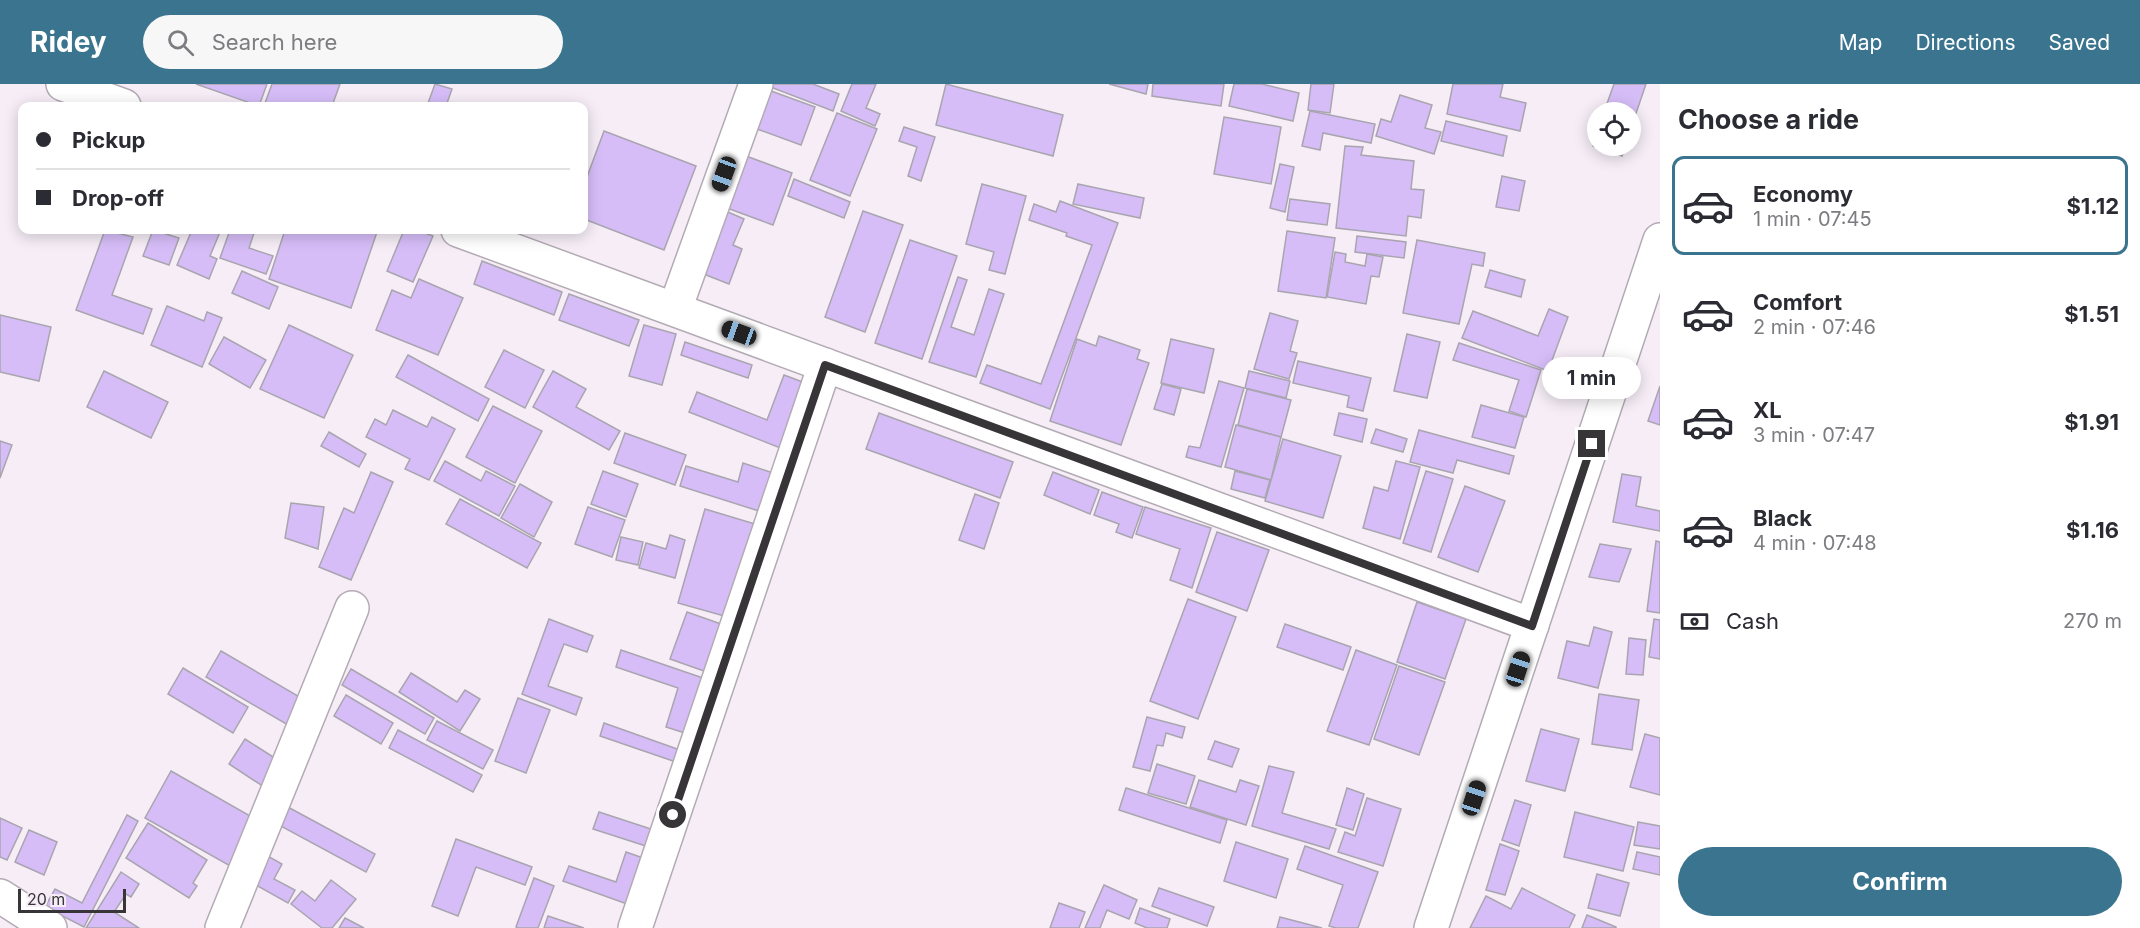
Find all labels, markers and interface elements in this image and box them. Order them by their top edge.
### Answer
search box [143,15,563,69]
text: Ridey [30,25,107,59]
icon: search [164,26,197,59]
text: Search here [212,29,337,55]
text: Map [1839,30,1882,55]
text: Directions [1915,30,2016,55]
text: Saved [2049,30,2110,55]
map controls [1587,102,1641,156]
button: locate [1587,102,1641,156]
text: Choose a ride [1678,103,1859,136]
text: Pickup [72,127,146,153]
car [709,154,739,194]
icon: car [1681,179,1735,233]
text: Economy [1753,181,1853,207]
text: Drop-off [72,185,164,211]
text: $1.12 [2066,193,2119,219]
text: 1 min · 07:45 [1753,207,1872,231]
icon: car [1681,287,1735,341]
text: Comfort [1753,289,1842,315]
text: $1.51 [2064,301,2119,327]
text: 2 min · 07:46 [1753,315,1876,339]
car [719,318,759,348]
callout: 1 min [1542,357,1642,399]
text: 1 min [1567,366,1616,390]
icon: car [1681,395,1735,449]
text: XL [1753,397,1782,423]
text: $1.91 [2064,409,2119,435]
text: 3 min · 07:47 [1753,423,1875,447]
route end [1578,430,1605,457]
icon: car [1681,503,1735,557]
text: Black [1753,505,1812,531]
text: $1.16 [2066,517,2119,543]
text: 4 min · 07:48 [1753,531,1877,555]
icon: cash [1678,605,1711,638]
text: Cash [1726,608,1779,634]
text: 270 m [2063,609,2122,633]
car [1504,649,1532,689]
car [1460,778,1488,818]
route start [659,801,686,828]
button: Confirm [1678,847,2122,916]
scale bar [18,886,126,914]
text: 20 m [27,889,65,909]

